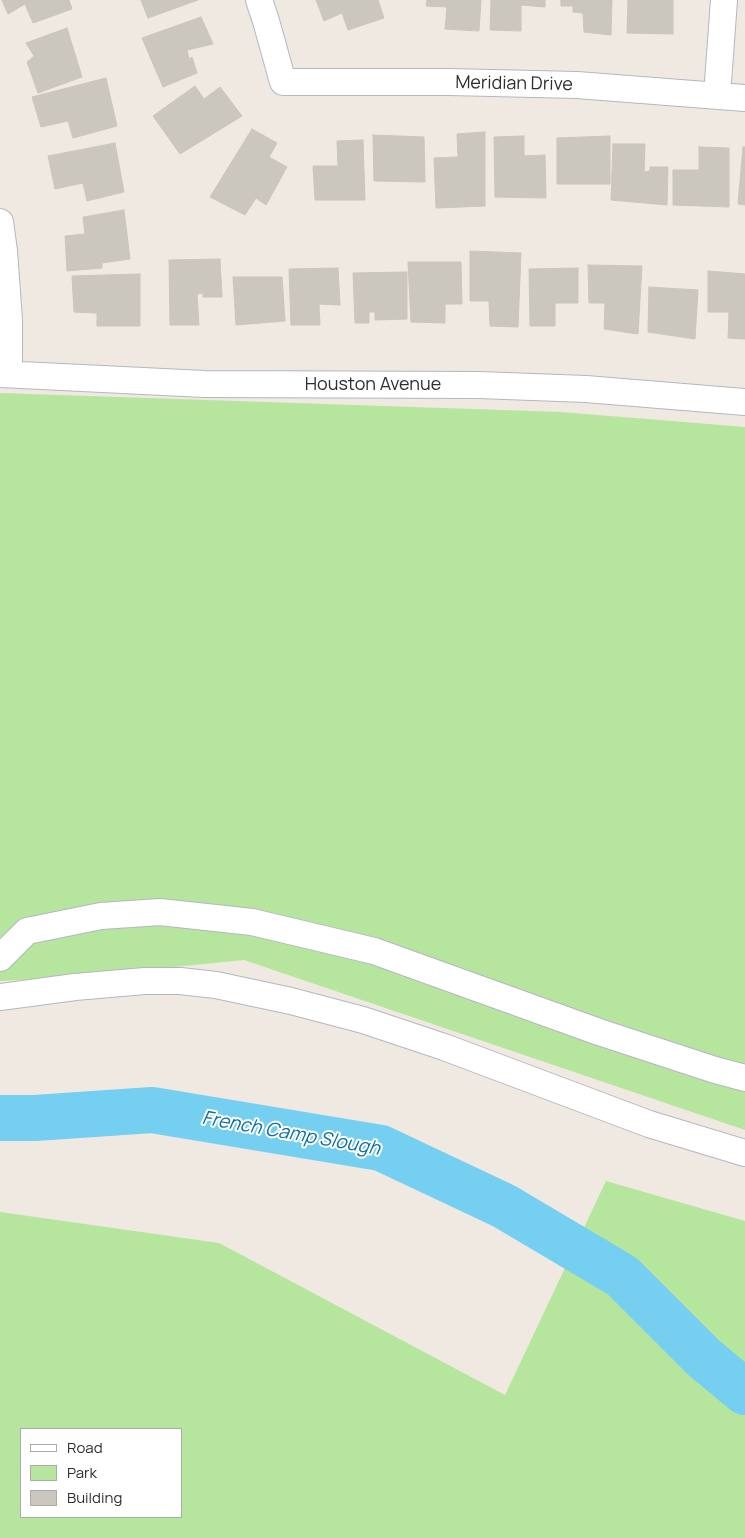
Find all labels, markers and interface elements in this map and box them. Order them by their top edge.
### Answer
street label: Meridian Drive [455,72,573,96]
street label: Houston Avenue [305,374,441,396]
water label: French Camp Slough [200,1107,382,1161]
legend [20,1428,182,1518]
text: Road [67,1437,103,1458]
text: Park [67,1462,97,1483]
text: Building [67,1487,122,1508]

